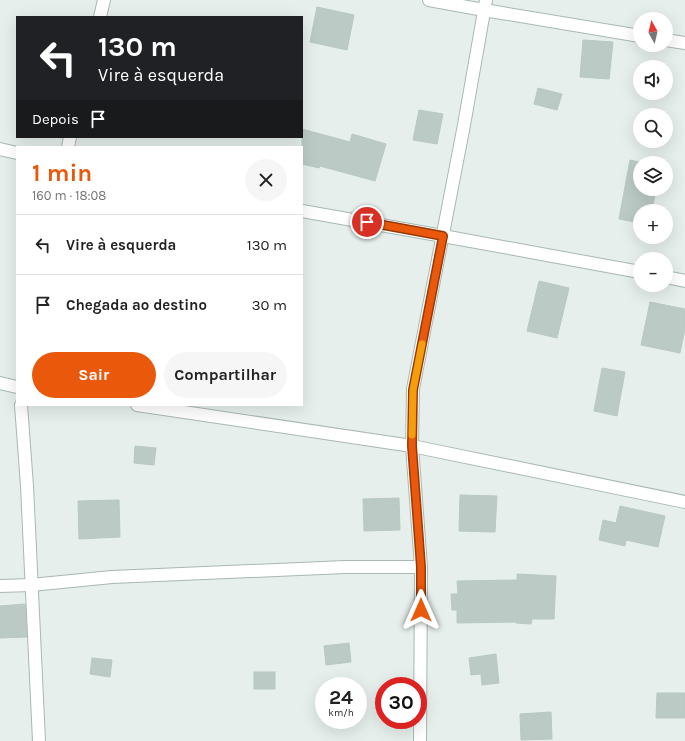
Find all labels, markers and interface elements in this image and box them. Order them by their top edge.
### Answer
north arrow [633,12,673,52]
map controls [633,12,673,292]
text: 130 m [98,30,177,63]
icon: left [32,32,84,84]
button: sound [633,60,673,100]
text: Vire à esquerda [98,64,224,86]
icon: arrive [87,108,109,130]
button: search [633,108,673,148]
text: Depois [32,110,79,128]
button: layers [633,156,673,196]
text: 1 min [32,159,92,187]
button: close [245,159,287,201]
text: 160 m · 18:08 [32,188,106,203]
button: + [633,204,673,244]
pin [350,205,384,239]
icon: arrive [356,211,378,233]
icon: left [32,234,54,256]
text: Vire à esquerda [66,236,176,254]
text: 130 m [247,236,287,254]
button: − [633,252,673,292]
icon: arrive [32,294,54,316]
text: Chegada ao destino [66,296,207,314]
text: 30 m [252,296,287,314]
button: Sair [32,352,156,398]
button: Compartilhar [164,352,287,398]
position arrow [400,589,442,631]
speed limit sign: 30 [375,677,427,729]
text: 24 [329,686,353,709]
text: km/h [328,707,354,719]

